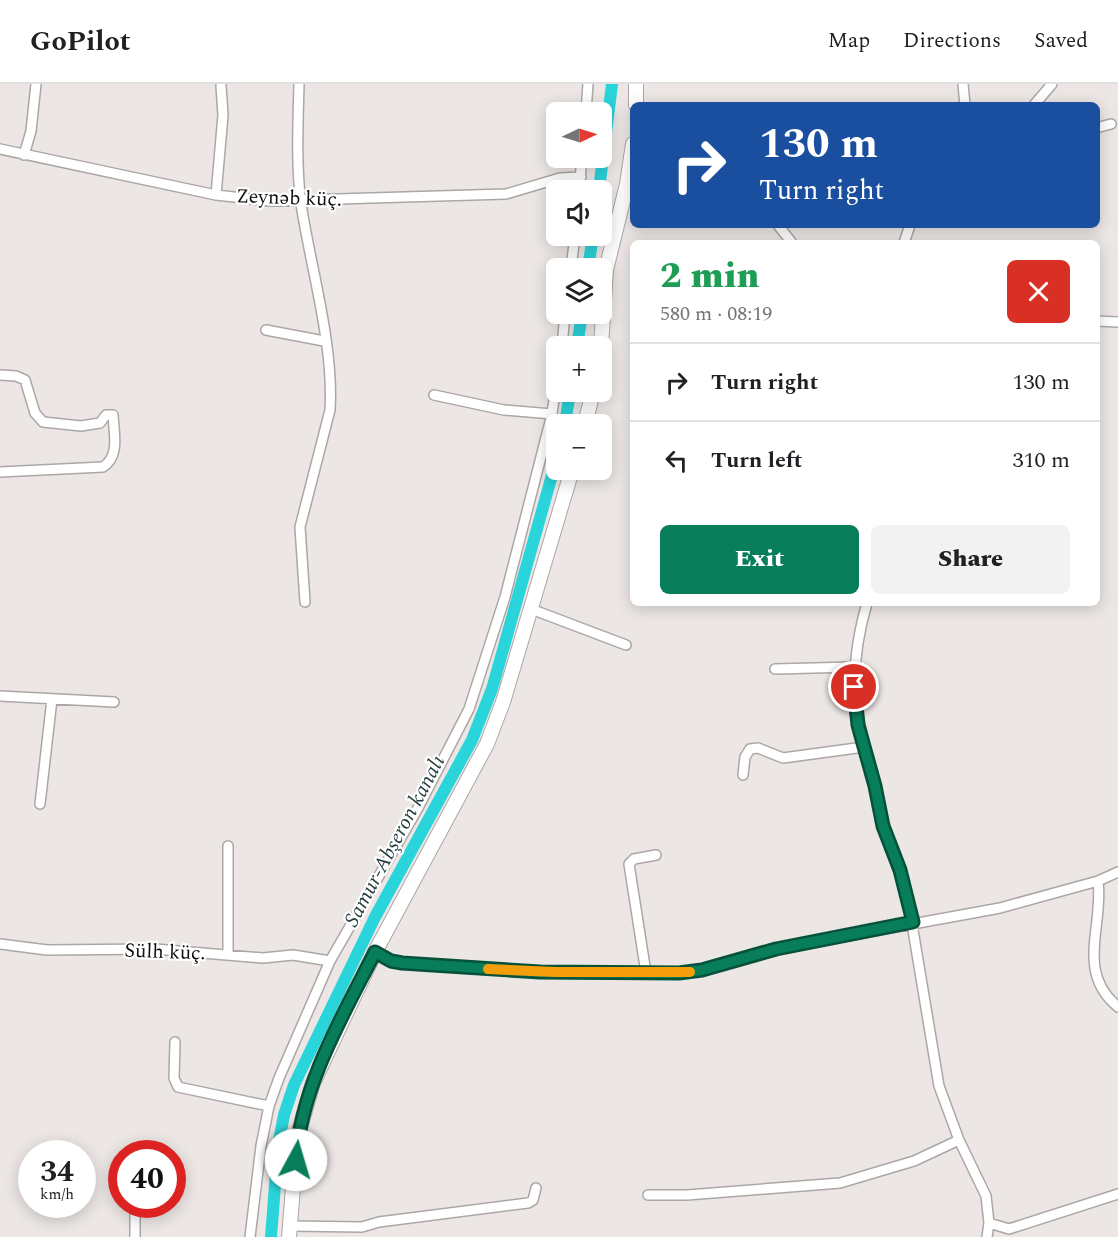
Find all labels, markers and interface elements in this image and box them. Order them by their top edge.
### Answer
text: GoPilot [30,20,131,63]
text: Map [828,25,870,57]
text: Directions [903,25,1001,57]
text: Saved [1034,25,1088,57]
north arrow [546,102,612,168]
map controls [546,102,612,480]
text: 130 m [759,113,878,176]
icon: right [660,126,738,204]
text: Turn right [759,170,884,212]
button: sound [546,180,612,246]
street label: Zeynəb küç. [236,181,342,215]
text: 2 min [660,249,760,304]
button: layers [546,258,612,324]
button: close [1007,260,1070,323]
text: 580 m · 08:19 [660,299,772,329]
button: + [546,336,612,402]
icon: right [660,366,693,399]
text: Turn right [711,366,818,399]
text: 130 m [1013,366,1070,399]
button: − [546,414,612,480]
icon: left [660,444,693,477]
text: Turn left [711,444,803,477]
text: 310 m [1013,444,1070,477]
button: Exit [660,525,859,594]
button: Share [871,525,1070,594]
pin [828,661,879,712]
icon: arrive [837,670,870,703]
water label: Samur-Abşeron kanalı [336,749,454,933]
street label: Sülh küç. [124,936,206,968]
position arrow [264,1128,328,1192]
speed limit sign: 40 [108,1140,186,1218]
text: 34 [40,1149,74,1195]
text: km/h [40,1183,74,1206]

